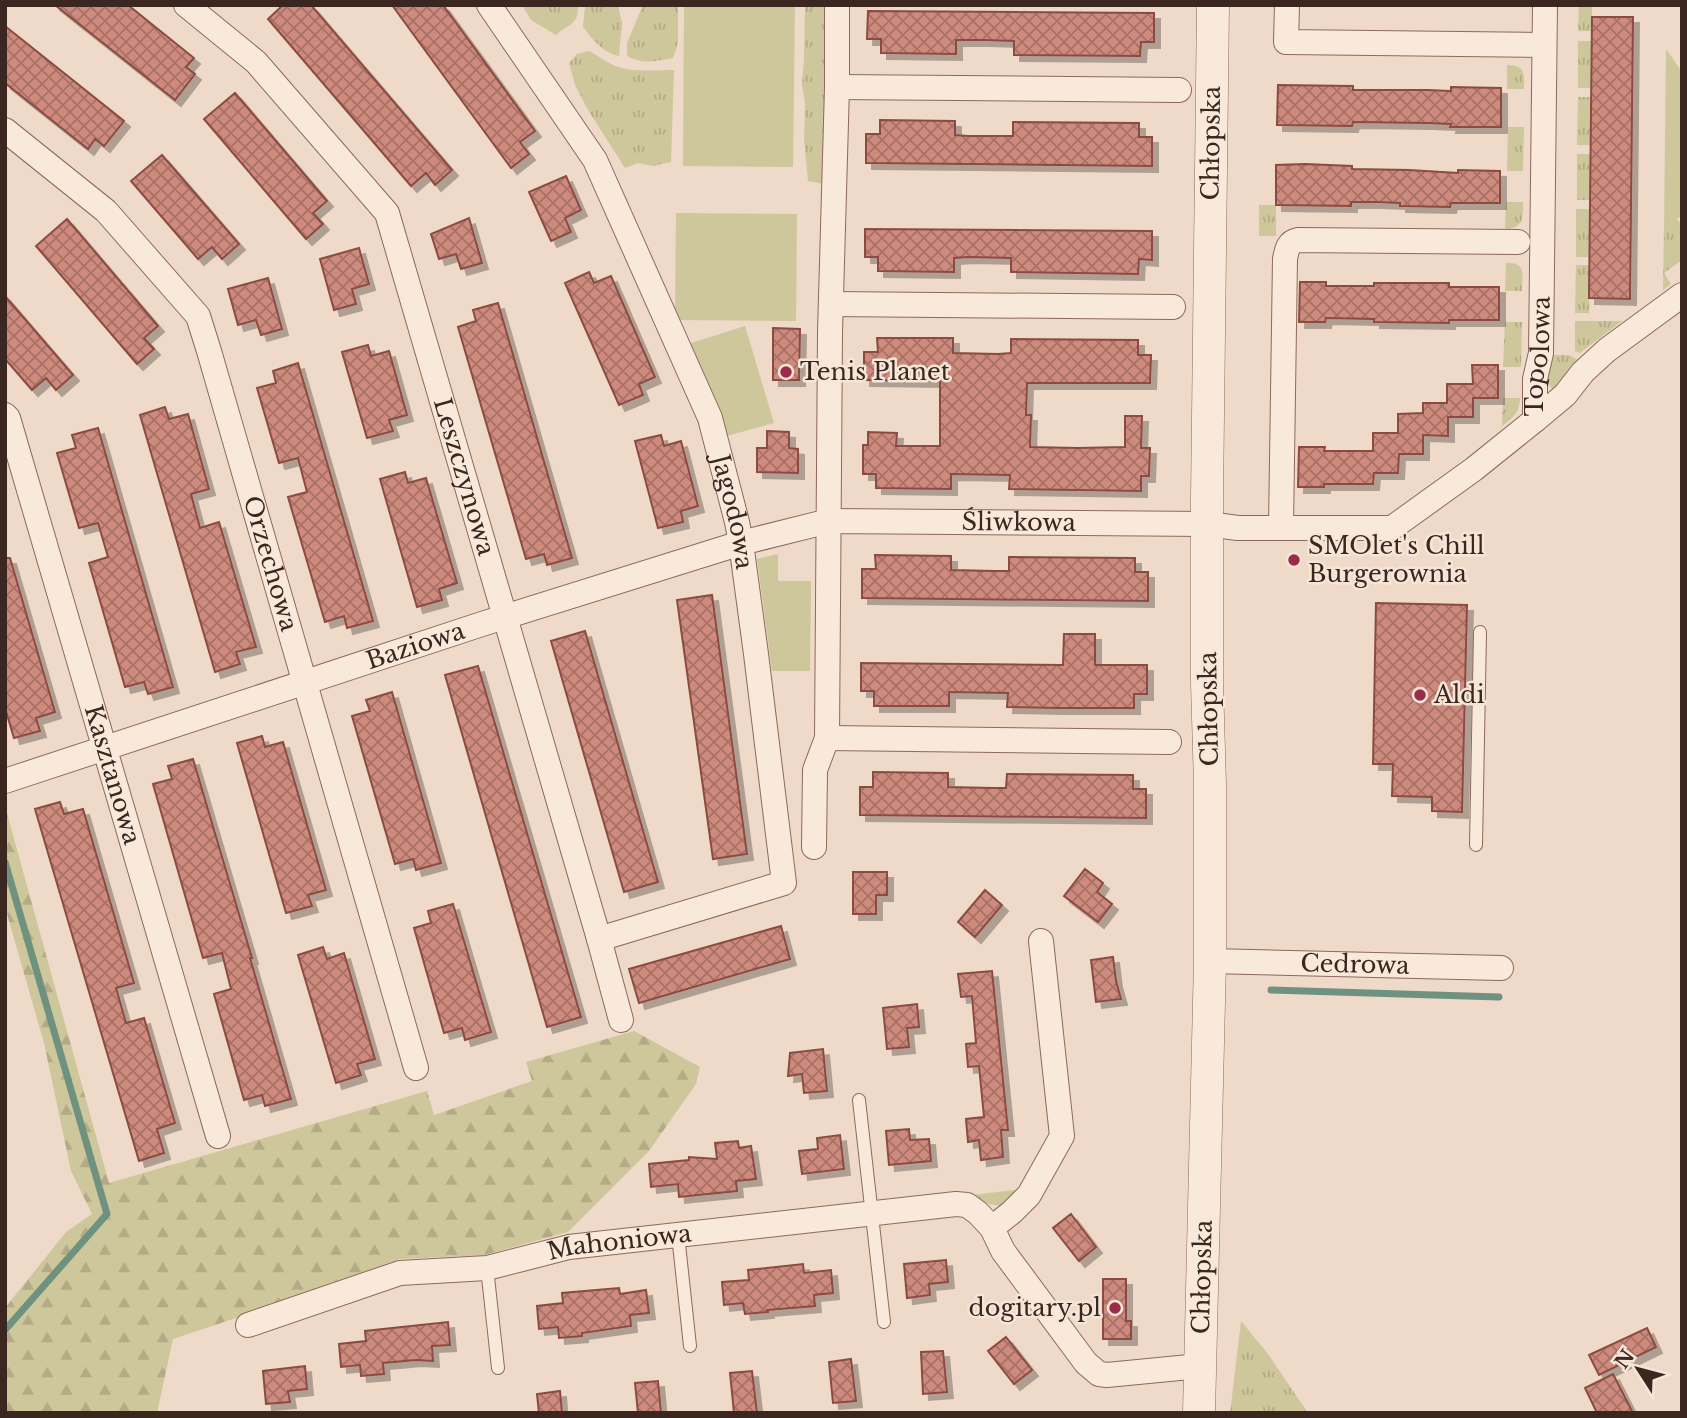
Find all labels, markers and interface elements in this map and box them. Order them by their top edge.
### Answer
street label: Chłopska [1196,85,1226,201]
street label: Topolowa [1519,295,1556,416]
place label: Tenis Planet [800,357,950,386]
marker: Tenis Planet [778,364,794,380]
street label: Leszczynowa [428,395,501,559]
street label: Jagodowa [705,448,759,572]
street label: Orzechowa [238,492,304,635]
street label: Śliwkowa [961,506,1077,537]
place label: SMOlet's Chill Burgerownia [1308,531,1485,588]
marker: SMOlet's Chill Burgerownia [1286,552,1302,568]
street label: Baziowa [362,616,469,675]
street label: Chłopska [1193,651,1224,767]
place label: Aldi [1433,680,1485,709]
marker: Aldi [1412,687,1428,703]
street label: Kasztanowa [79,702,147,848]
street label: Cedrowa [1300,948,1411,980]
street label: Mahoniowa [544,1218,694,1266]
street label: Chłopska [1186,1219,1218,1335]
place label: dogitary.pl [969,1293,1101,1322]
marker: dogitary.pl [1107,1300,1123,1316]
north arrow [1603,1334,1673,1404]
text: N [1610,1345,1639,1373]

